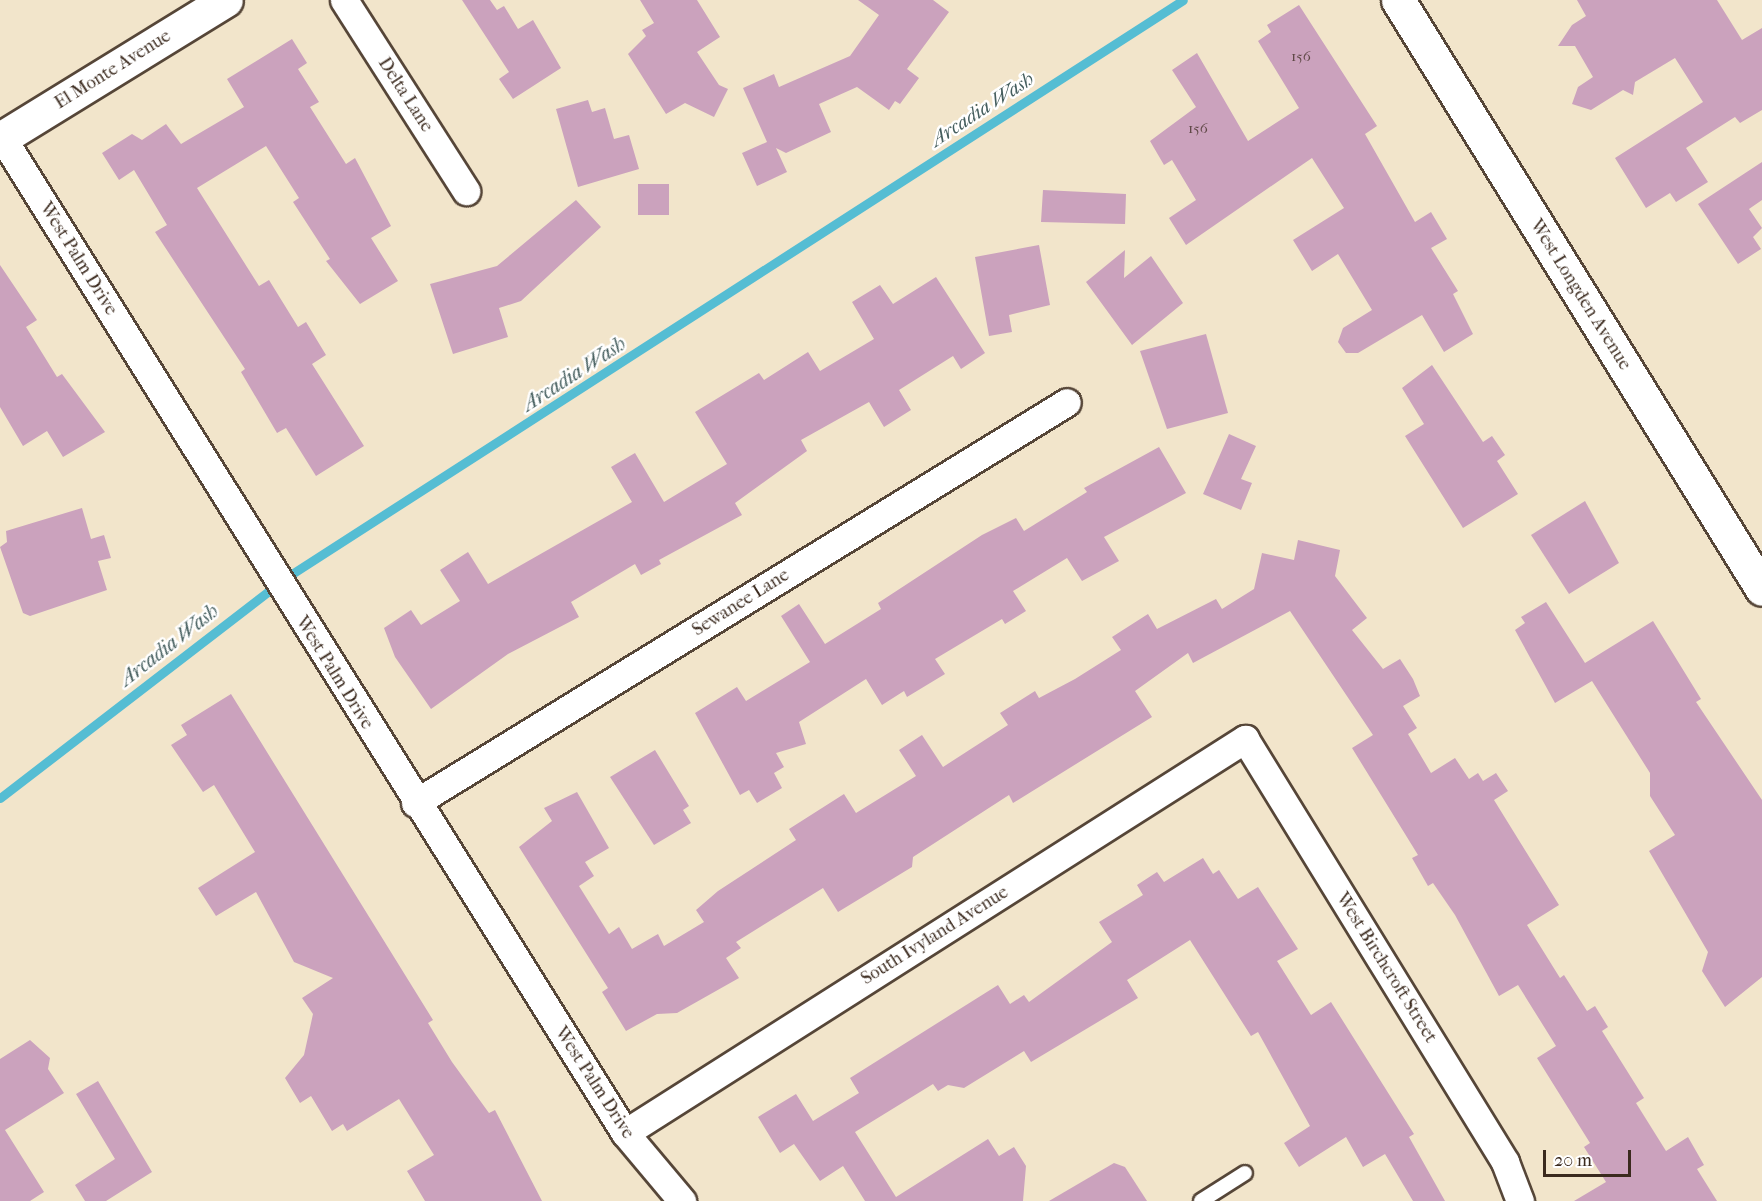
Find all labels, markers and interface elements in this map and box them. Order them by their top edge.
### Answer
street label: El Monte Avenue [51,26,175,114]
house number: 156 [1291,48,1311,66]
street label: Delta Lane [373,54,437,136]
water label: Arcadia Wash [926,67,1038,151]
house number: 156 [1188,120,1208,138]
street label: West Palm Drive [35,199,121,319]
street label: West Longden Avenue [1525,216,1635,374]
water label: Arcadia Wash [518,332,630,416]
street label: Sewanee Lane [689,565,793,641]
water label: Arcadia Wash [115,599,223,691]
street label: West Palm Drive [291,613,377,733]
street label: South Ivyland Avenue [857,882,1013,990]
street label: West Birchcroft Street [1331,889,1441,1047]
street label: West Palm Drive [550,1023,638,1143]
scale bar [1546,1138,1634,1176]
text: 20 m [1554,1150,1592,1171]

